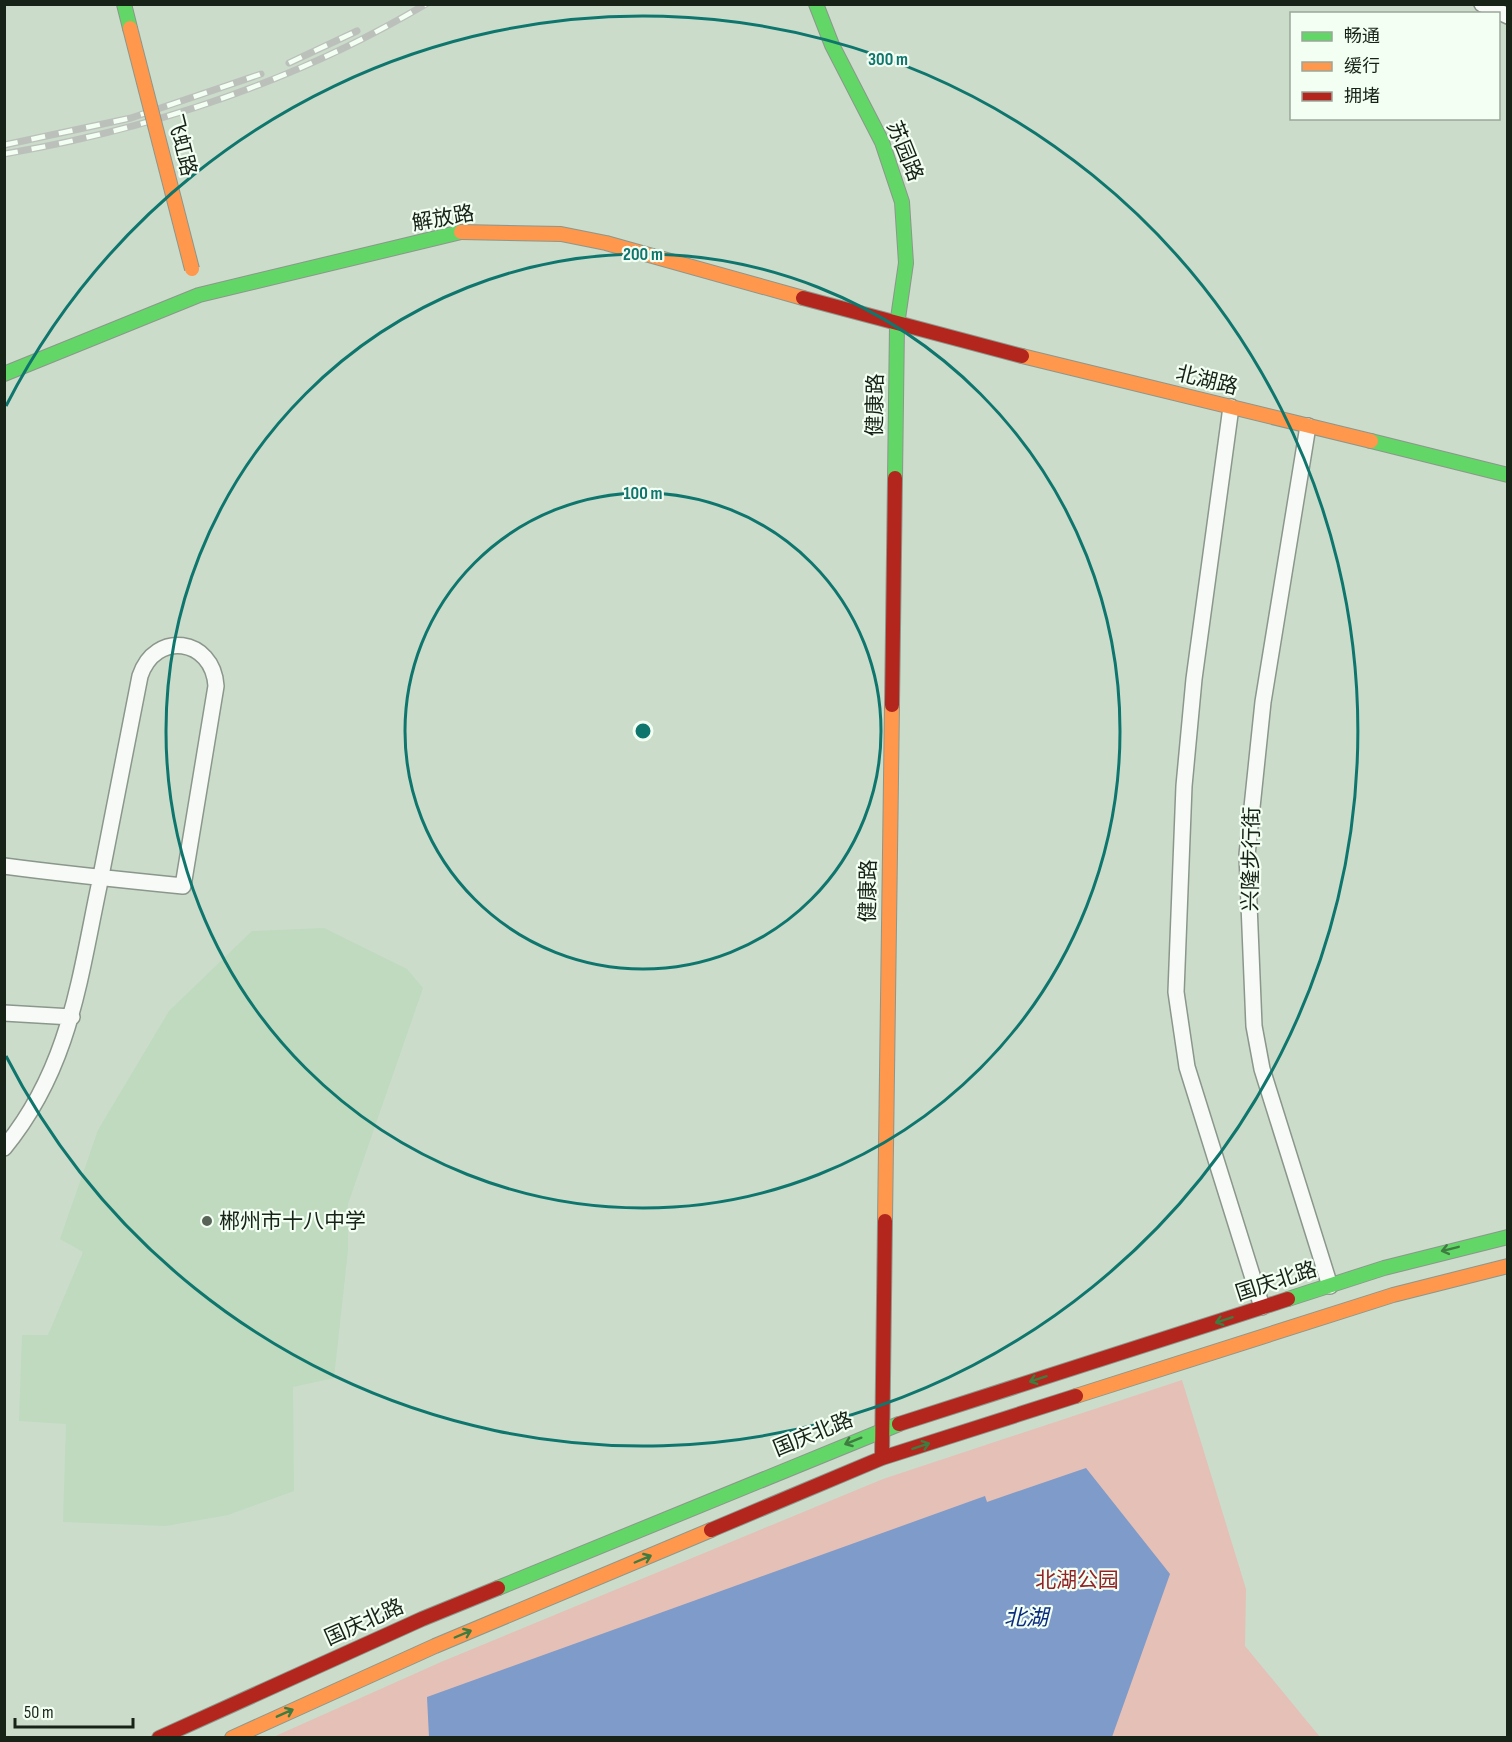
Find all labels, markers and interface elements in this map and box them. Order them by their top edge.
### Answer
legend [1290,12,1500,120]
text: 畅通 [1344,26,1380,47]
text: 300 m [868,49,908,70]
text: 缓行 [1344,56,1380,77]
text: 拥堵 [1344,86,1380,107]
street label: 飞虹路 [162,112,201,179]
street label: 苏园路 [881,117,928,185]
street label: 解放路 [410,201,476,236]
text: 200 m [623,244,663,265]
street label: 北湖路 [1173,361,1240,400]
street label: 健康路 [862,373,889,437]
text: 100 m [624,483,663,504]
centre of rings [633,721,653,741]
street label: 兴隆步行街 [1238,806,1265,912]
street label: 健康路 [855,859,882,923]
place label: 郴州市十八中学 [219,1209,366,1234]
marker: 郴州市十八中学 [200,1214,214,1228]
one-way arrow [1441,1244,1460,1256]
street label: 国庆北路 [1232,1257,1320,1306]
one-way arrow [1215,1315,1234,1326]
one-way arrow [1029,1374,1048,1385]
street label: 国庆北路 [770,1407,857,1462]
one-way arrow [845,1436,863,1447]
one-way arrow [911,1440,930,1451]
one-way arrow [633,1553,651,1564]
park label: 北湖公园 [1035,1568,1119,1593]
street label: 国庆北路 [321,1594,408,1651]
water label: 北湖 [1004,1605,1051,1632]
one-way arrow [453,1628,472,1639]
scale bar [15,1691,134,1729]
text: 50 m [24,1702,54,1723]
one-way arrow [275,1707,293,1719]

